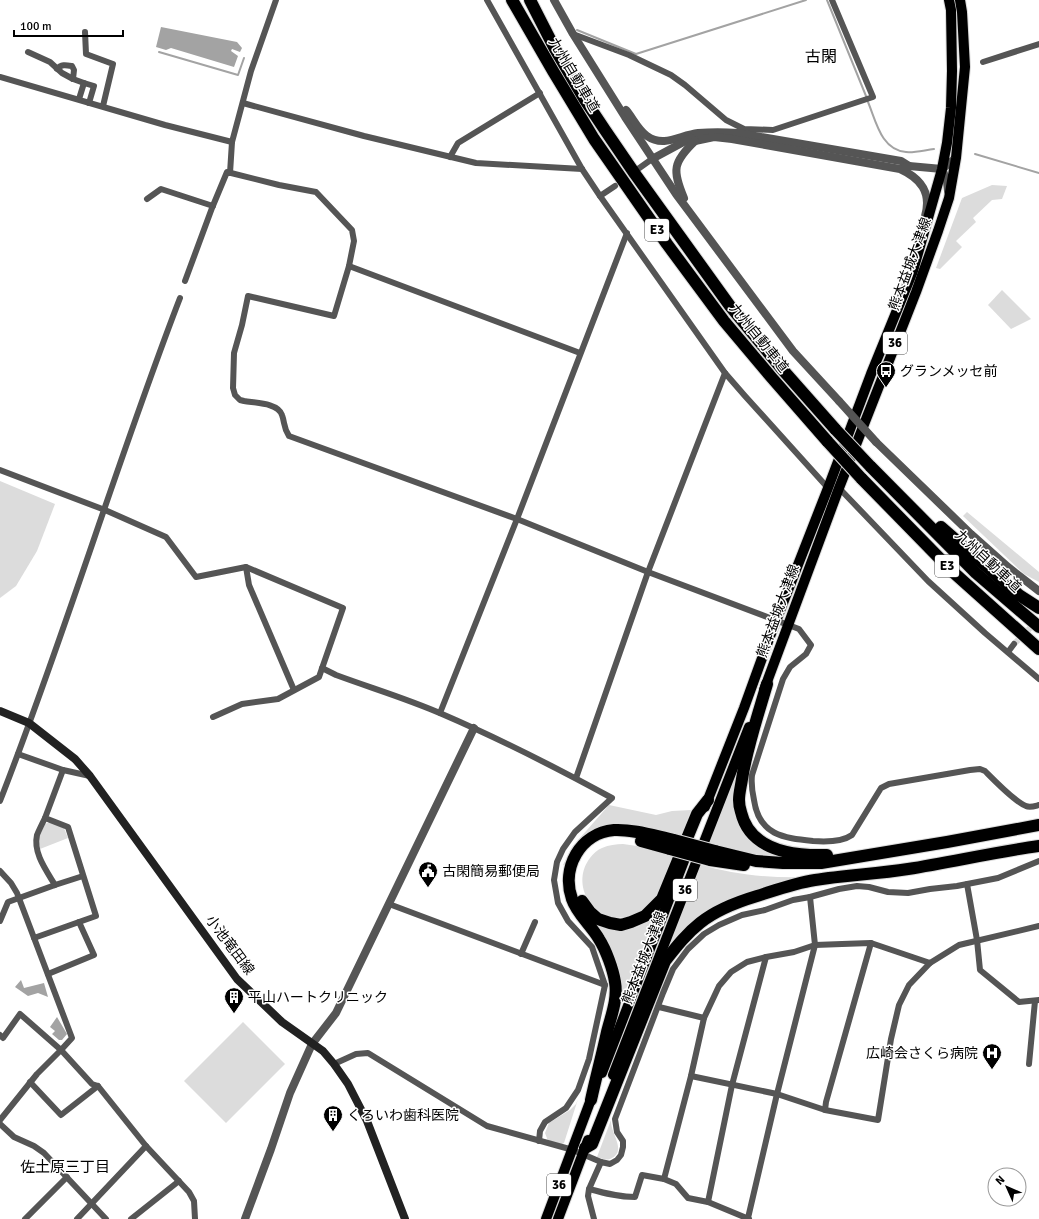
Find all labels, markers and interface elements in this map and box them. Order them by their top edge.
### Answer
scale bar [14,12,123,38]
text: 100 m [20,19,52,34]
street label: 九州自動車道 [545,35,603,115]
district label: 古閑 [805,47,837,67]
street label: 熊本益城大津線 [885,215,935,313]
road number: E3 [645,219,669,241]
street label: 九州自動車道 [726,300,792,376]
road number: 36 [883,332,907,354]
bus stop icon: グランメッセ前 [875,360,897,388]
place label: グランメッセ前 [900,363,998,380]
street label: 九州自動車道 [951,526,1025,596]
road number: E3 [935,555,959,577]
street label: 熊本益城大津線 [753,562,803,660]
public building icon: 古閑簡易郵便局 [417,860,439,888]
place label: 古閑簡易郵便局 [442,863,540,880]
road number: 36 [673,879,697,901]
street label: 熊本益城大津線 [619,909,669,1007]
street label: 小池竜田線 [202,912,258,978]
building icon: 平山ハートクリニック [223,986,245,1014]
place label: 平山ハートクリニック [248,989,388,1006]
hospital icon: 広崎会さくら病院 [981,1042,1003,1070]
place label: 広崎会さくら病院 [866,1045,978,1062]
building icon: くろいわ歯科医院 [322,1104,344,1132]
place label: くろいわ歯科医院 [347,1107,459,1124]
district label: 佐土原三丁目 [20,1158,110,1176]
north arrow [987,1167,1027,1207]
text: N [993,1173,1008,1188]
road number: 36 [547,1174,571,1196]

